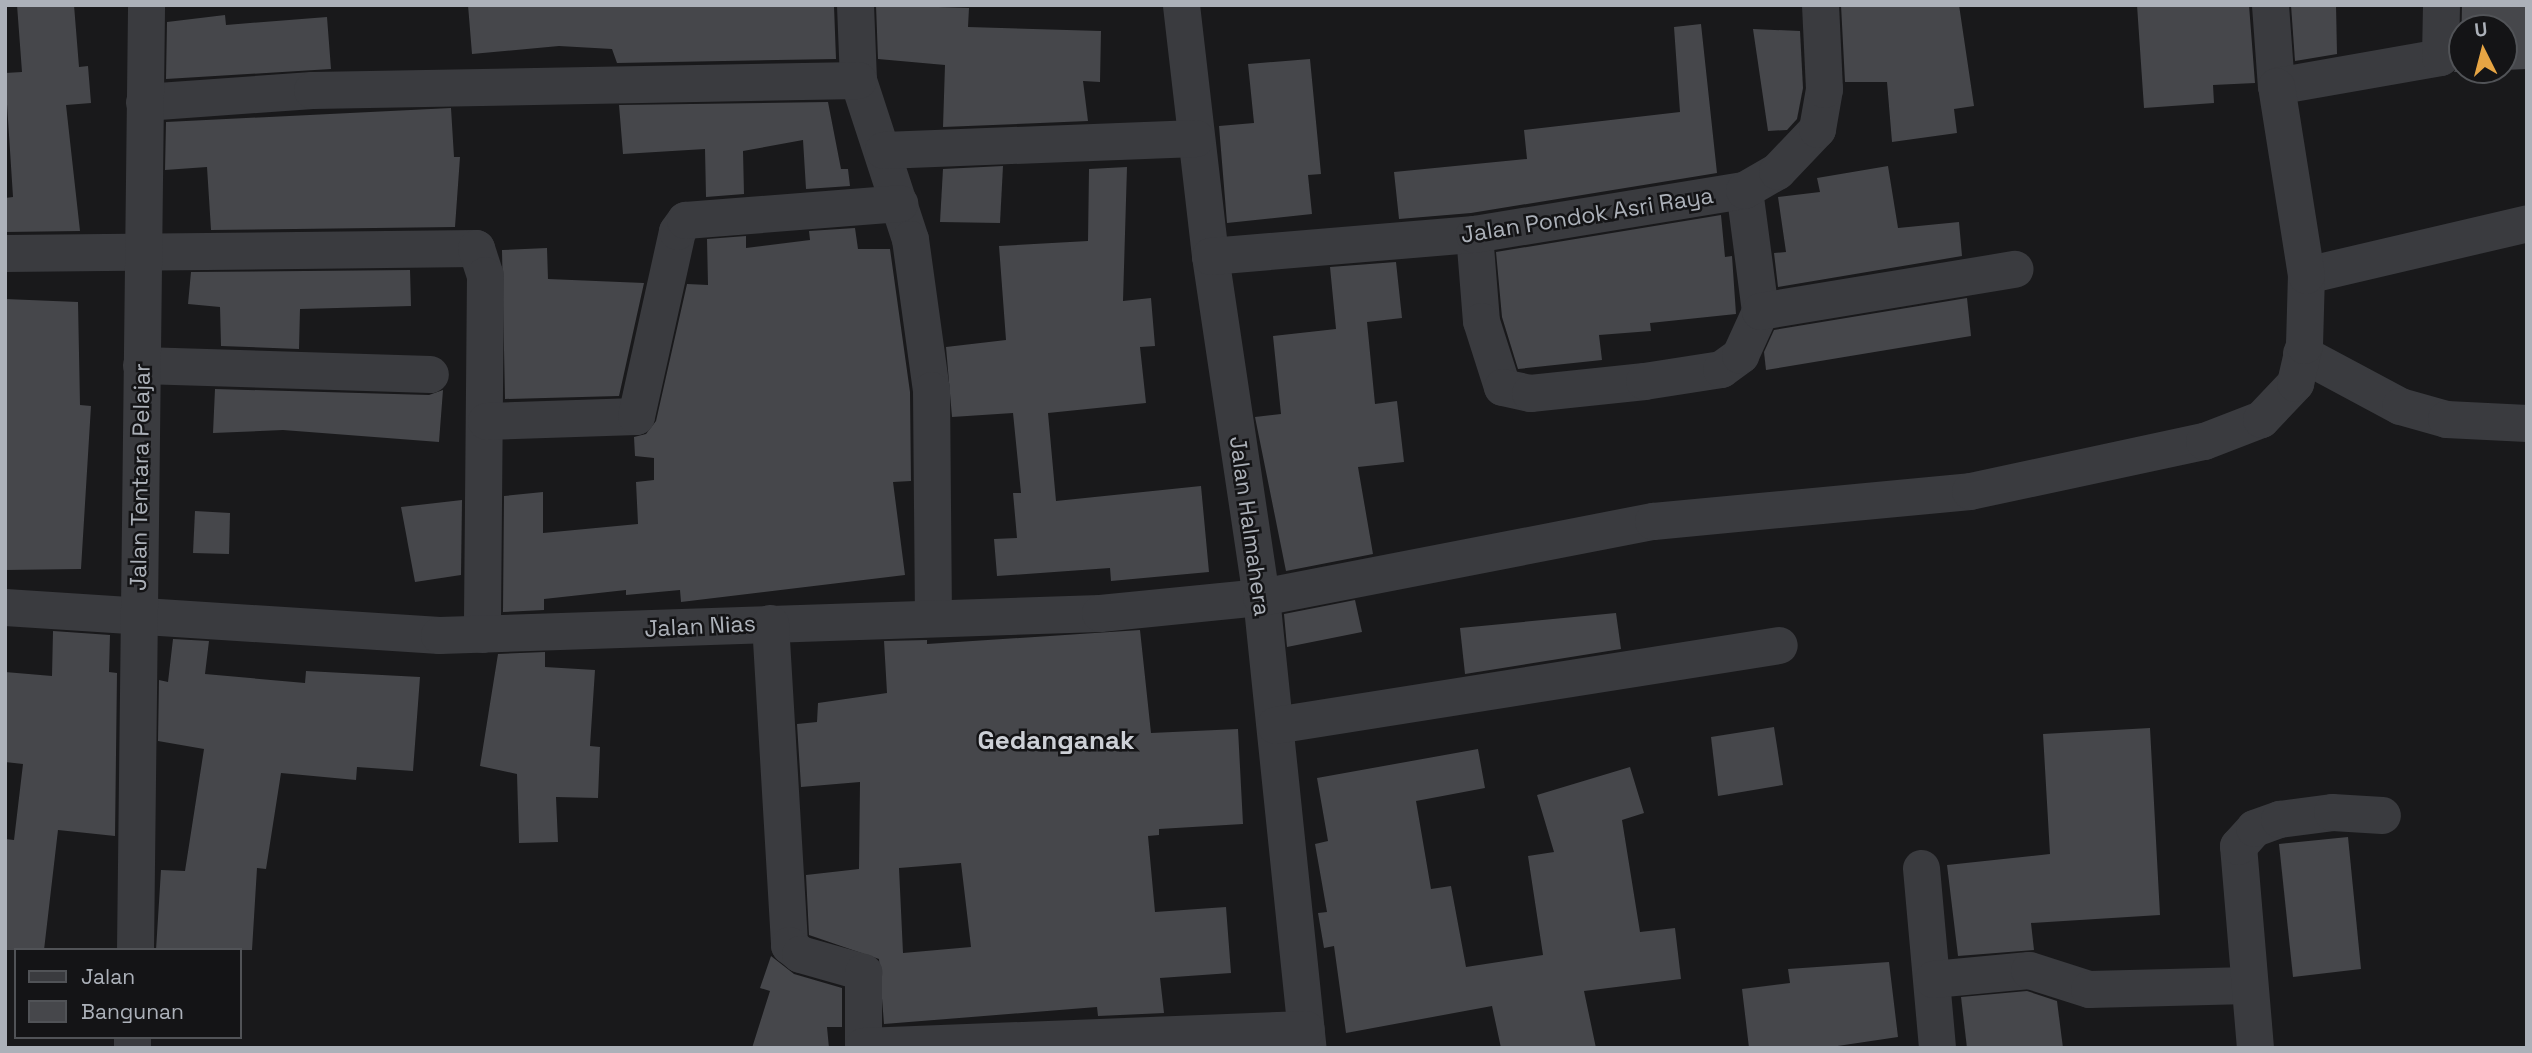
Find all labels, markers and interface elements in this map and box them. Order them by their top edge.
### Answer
north arrow [2448,14,2518,84]
text: U [2473,17,2489,43]
street label: Jalan Pondok Asri Raya [1459,181,1715,249]
street label: Jalan Tentara Pelajar [124,363,156,591]
street label: Jalan Halmahera [1224,434,1276,618]
street label: Jalan Nias [644,609,756,643]
district label: Gedanganak [977,725,1135,757]
legend [14,948,242,1039]
text: Jalan [81,963,135,990]
text: Bangunan [81,998,184,1025]

